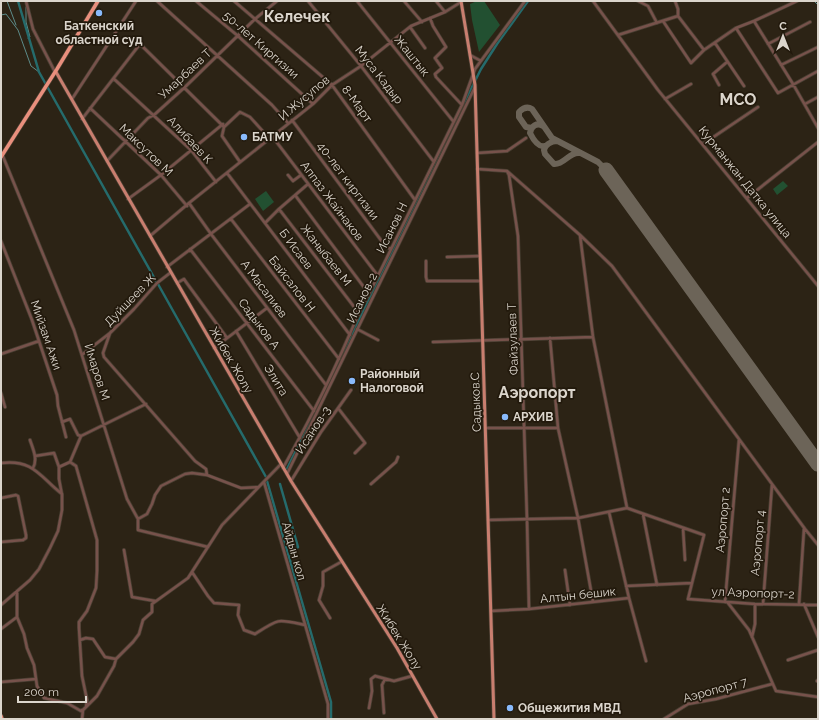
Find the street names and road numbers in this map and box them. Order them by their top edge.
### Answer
street label: 50-лет Киргизии [220,8,302,82]
street label: Жаштык [391,33,433,79]
street label: Муса Кадыр [352,43,406,107]
street label: Умарбаев Т [156,46,215,102]
street label: И.Жусупов [276,73,332,123]
street label: 8-Март [339,83,375,125]
street label: Алибаев К [164,113,216,167]
street label: Максутов М [116,121,176,179]
street label: Курманжан Датка улица [696,123,794,241]
street label: 40-лет киргизии [314,139,382,223]
street label: Аппаз Жайнаков [298,159,366,243]
street label: Исанов Н [374,200,410,256]
street label: Жаныбаев М [298,221,354,289]
street label: Б Исаев [276,226,316,272]
street label: Байсалов Н [266,253,318,315]
street label: А Масалиев [238,257,290,321]
street label: Дуйшеев Ж [101,271,159,329]
street label: Исанов-2 [344,271,380,325]
street label: Садыков А [235,296,283,352]
street label: Мийзам Ажи [28,298,64,372]
street label: Файзулаев Т [505,302,521,375]
street label: Жибек Жолу [206,324,256,396]
street label: Имаров М [81,342,113,402]
street label: Элита [261,361,291,399]
street label: Садыков.С [468,372,484,432]
street label: Исанов-3 [292,404,334,456]
street label: Аэропорт 2 [713,487,733,553]
street label: Аэропорт 4 [748,509,768,576]
street label: Айдын кол [279,520,309,582]
street label: Алтын бешик [539,584,617,606]
street label: ул Аэропорт-2 [711,585,795,601]
street label: Жибек Жолу [373,602,425,673]
street label: Аэропорт 7 [681,675,749,705]

